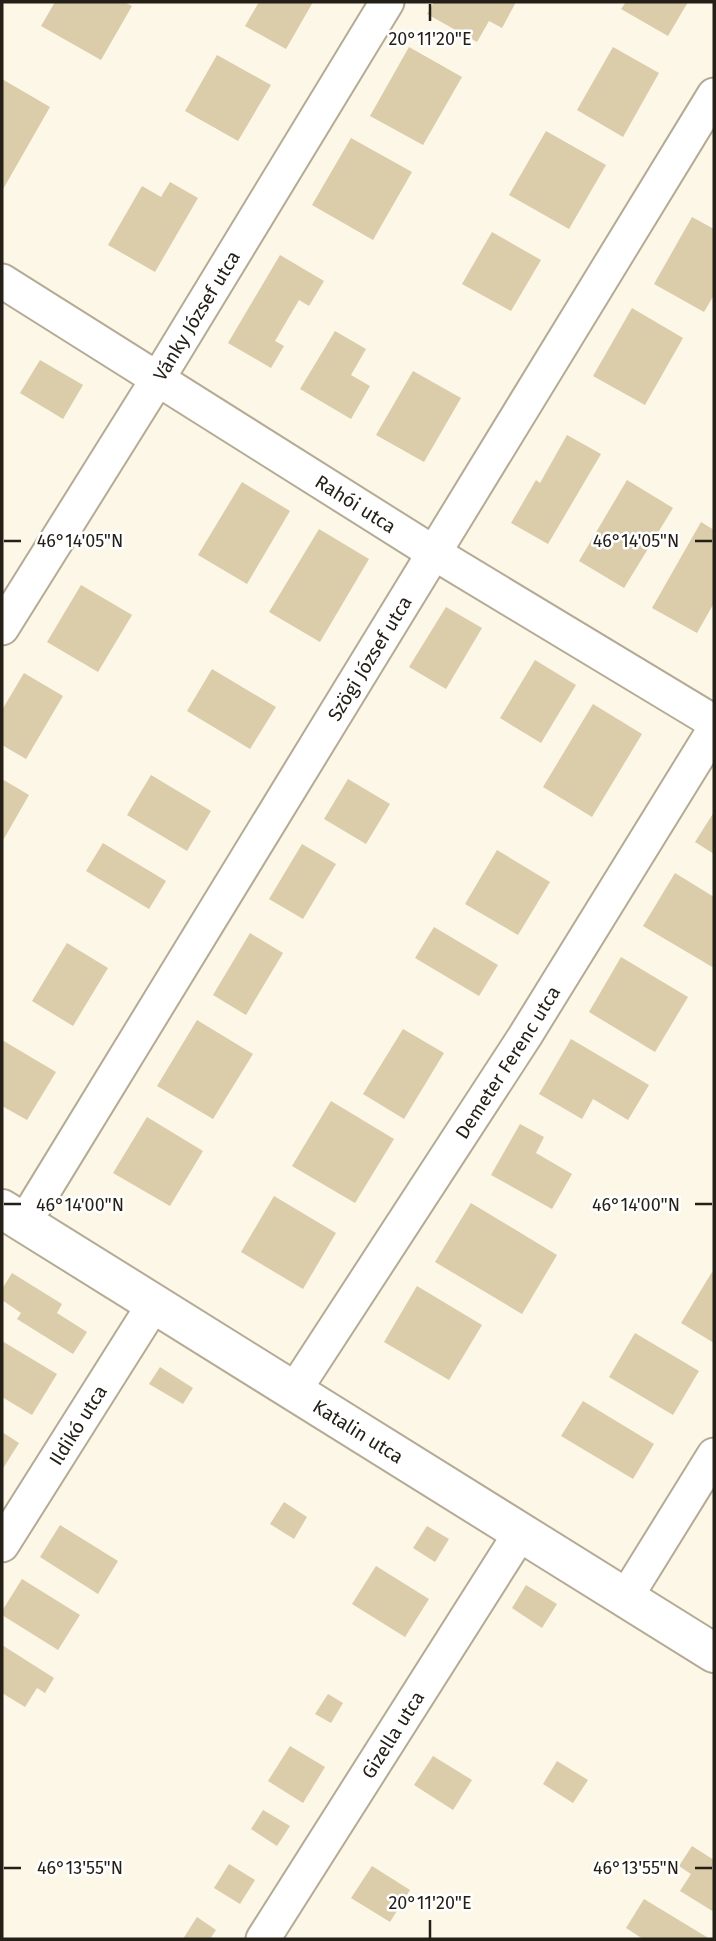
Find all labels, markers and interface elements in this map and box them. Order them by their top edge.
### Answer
text: 20°11'20"E [388,28,472,50]
street label: Vánky József utca [148,246,245,385]
street label: Rahói utca [311,470,400,538]
text: 46°14'05"N [37,530,123,552]
text: 46°14'05"N [593,530,679,552]
street label: Szögi József utca [323,592,416,725]
street label: Demeter Ferenc utca [450,982,565,1143]
text: 46°14'00"N [36,1194,124,1216]
text: 46°14'00"N [592,1194,680,1216]
street label: Ildikó utca [44,1381,112,1469]
street label: Katalin utca [309,1394,408,1468]
street label: Gizella utca [356,1687,429,1783]
text: 46°13'55"N [37,1857,123,1879]
text: 46°13'55"N [593,1857,679,1879]
text: 20°11'20"E [388,1892,472,1914]

